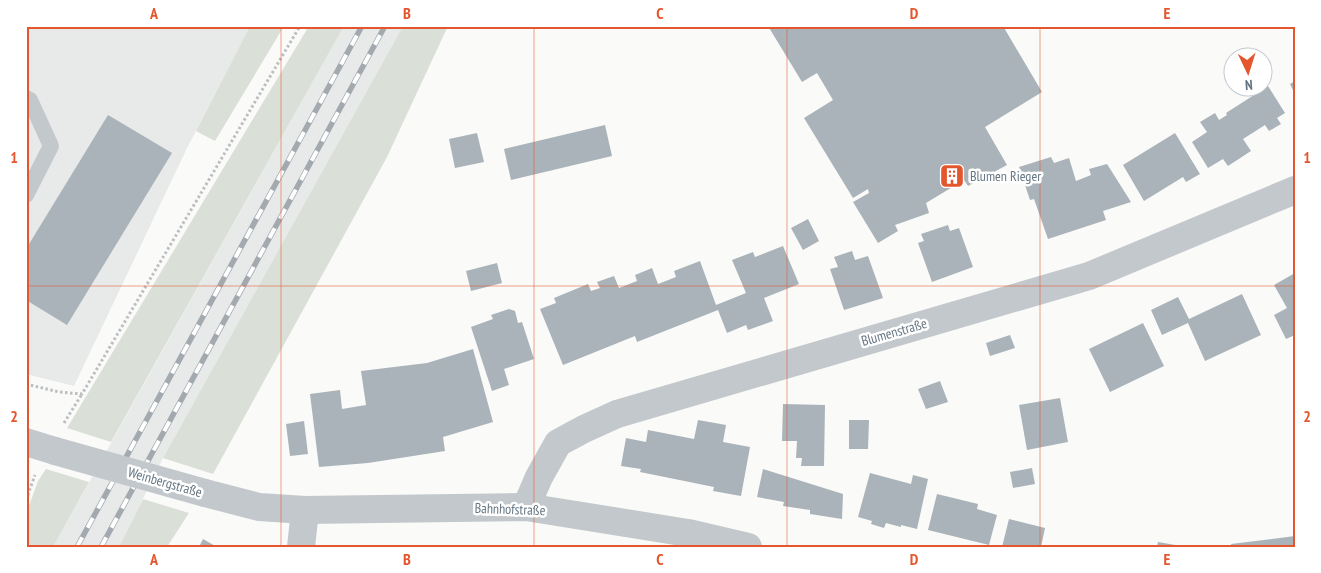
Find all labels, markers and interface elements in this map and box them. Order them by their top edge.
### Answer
text: A [149,3,159,23]
text: B [403,3,411,23]
text: C [656,3,664,23]
text: D [910,3,919,23]
text: E [1164,3,1171,23]
north arrow [1224,48,1274,98]
text: N [1245,76,1253,94]
text: 1 [10,147,18,167]
text: 1 [1303,147,1311,167]
building icon: Blumen Rieger [939,163,965,189]
place label: Blumen Rieger [970,167,1041,185]
street label: Blumenstraße [859,314,929,350]
text: 2 [10,406,18,426]
text: 2 [1303,406,1311,426]
street label: Weinbergstraße [126,463,204,501]
street label: Bahnhofstraße [474,499,546,519]
text: A [149,549,159,569]
text: B [403,549,411,569]
text: C [656,549,664,569]
text: D [910,549,919,569]
text: E [1164,549,1171,569]

